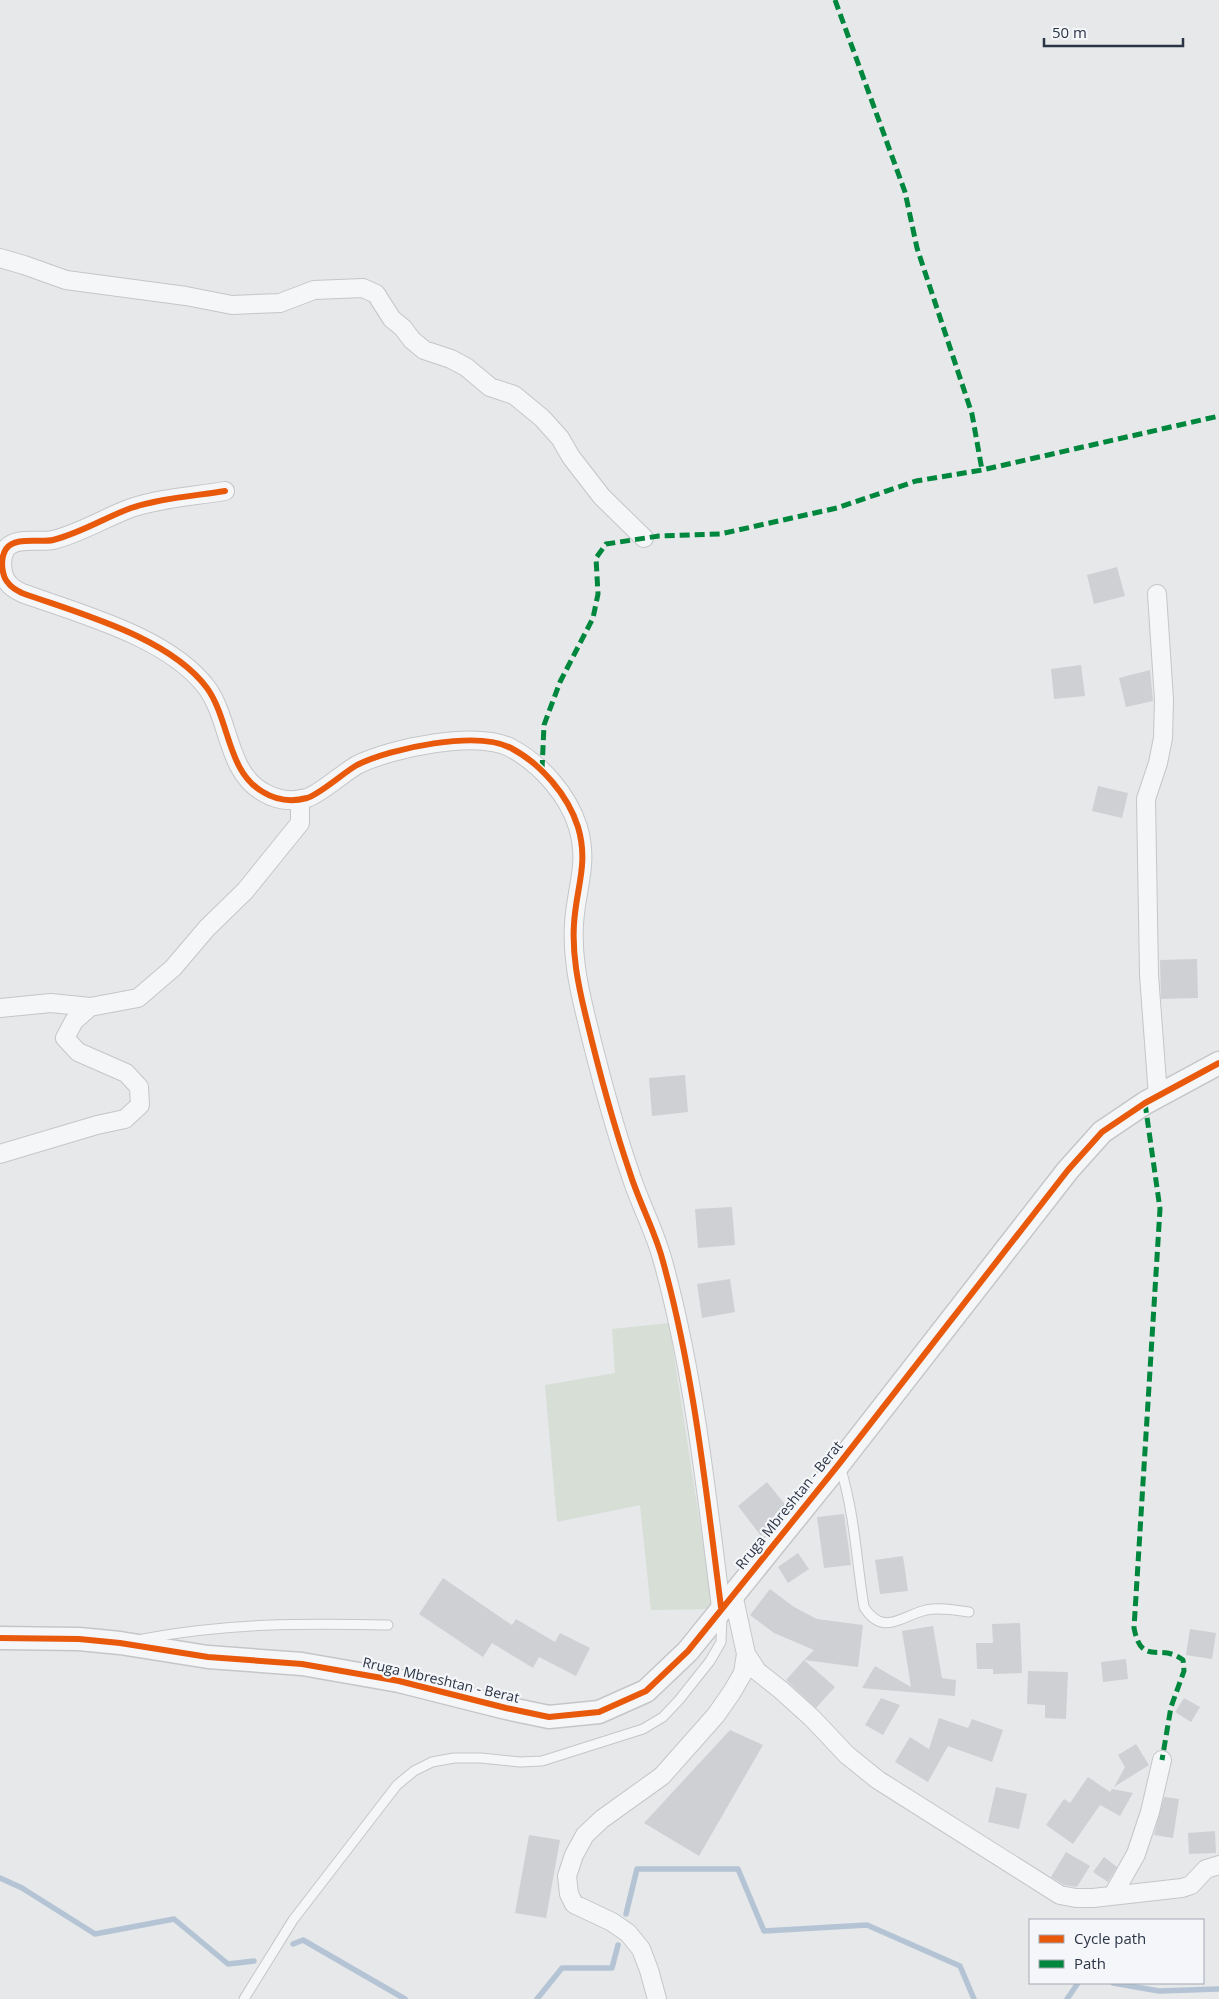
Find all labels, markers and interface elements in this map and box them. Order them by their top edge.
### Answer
scale bar [1044,15,1183,47]
text: 50 m [1052,22,1087,42]
street label: Rruga Mbreshtan - Berat [731,1436,846,1573]
street label: Rruga Mbreshtan - Berat [361,1652,521,1707]
legend [1029,1919,1204,1984]
text: Cycle path [1074,1928,1146,1948]
text: Path [1074,1953,1106,1973]

